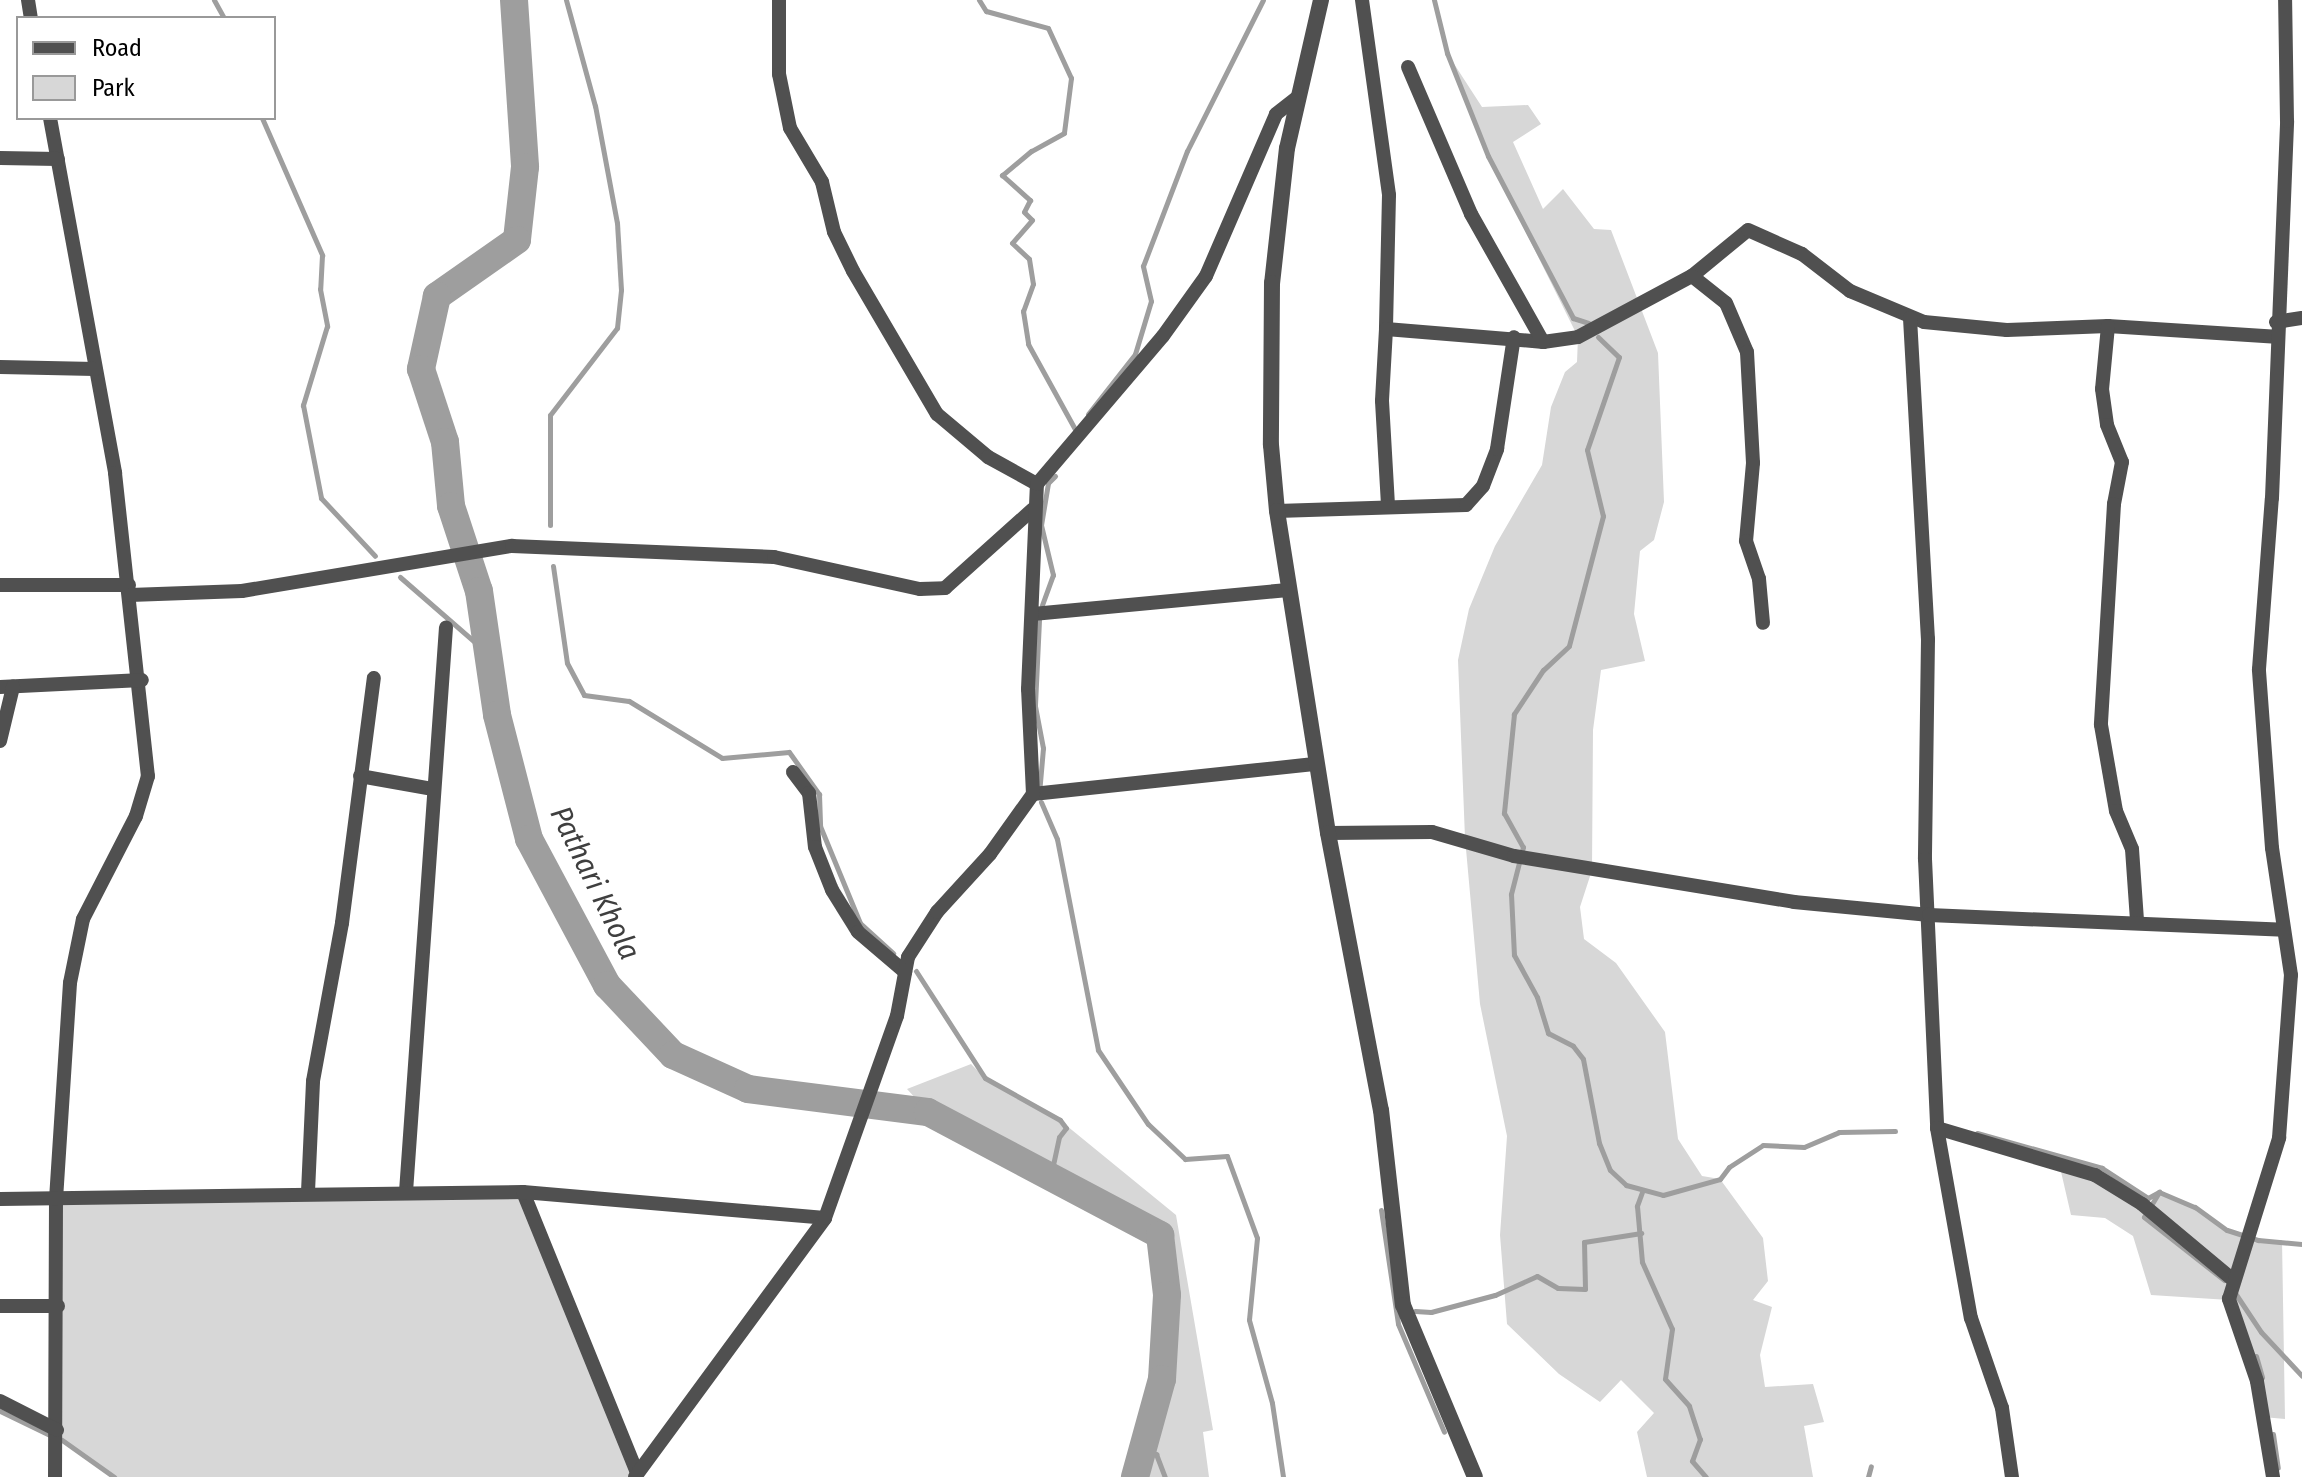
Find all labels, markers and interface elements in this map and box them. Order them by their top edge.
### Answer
legend [16,16,276,120]
text: Road [92,34,142,62]
text: Park [92,74,135,102]
water label: Pathari Khola [542,800,648,966]

